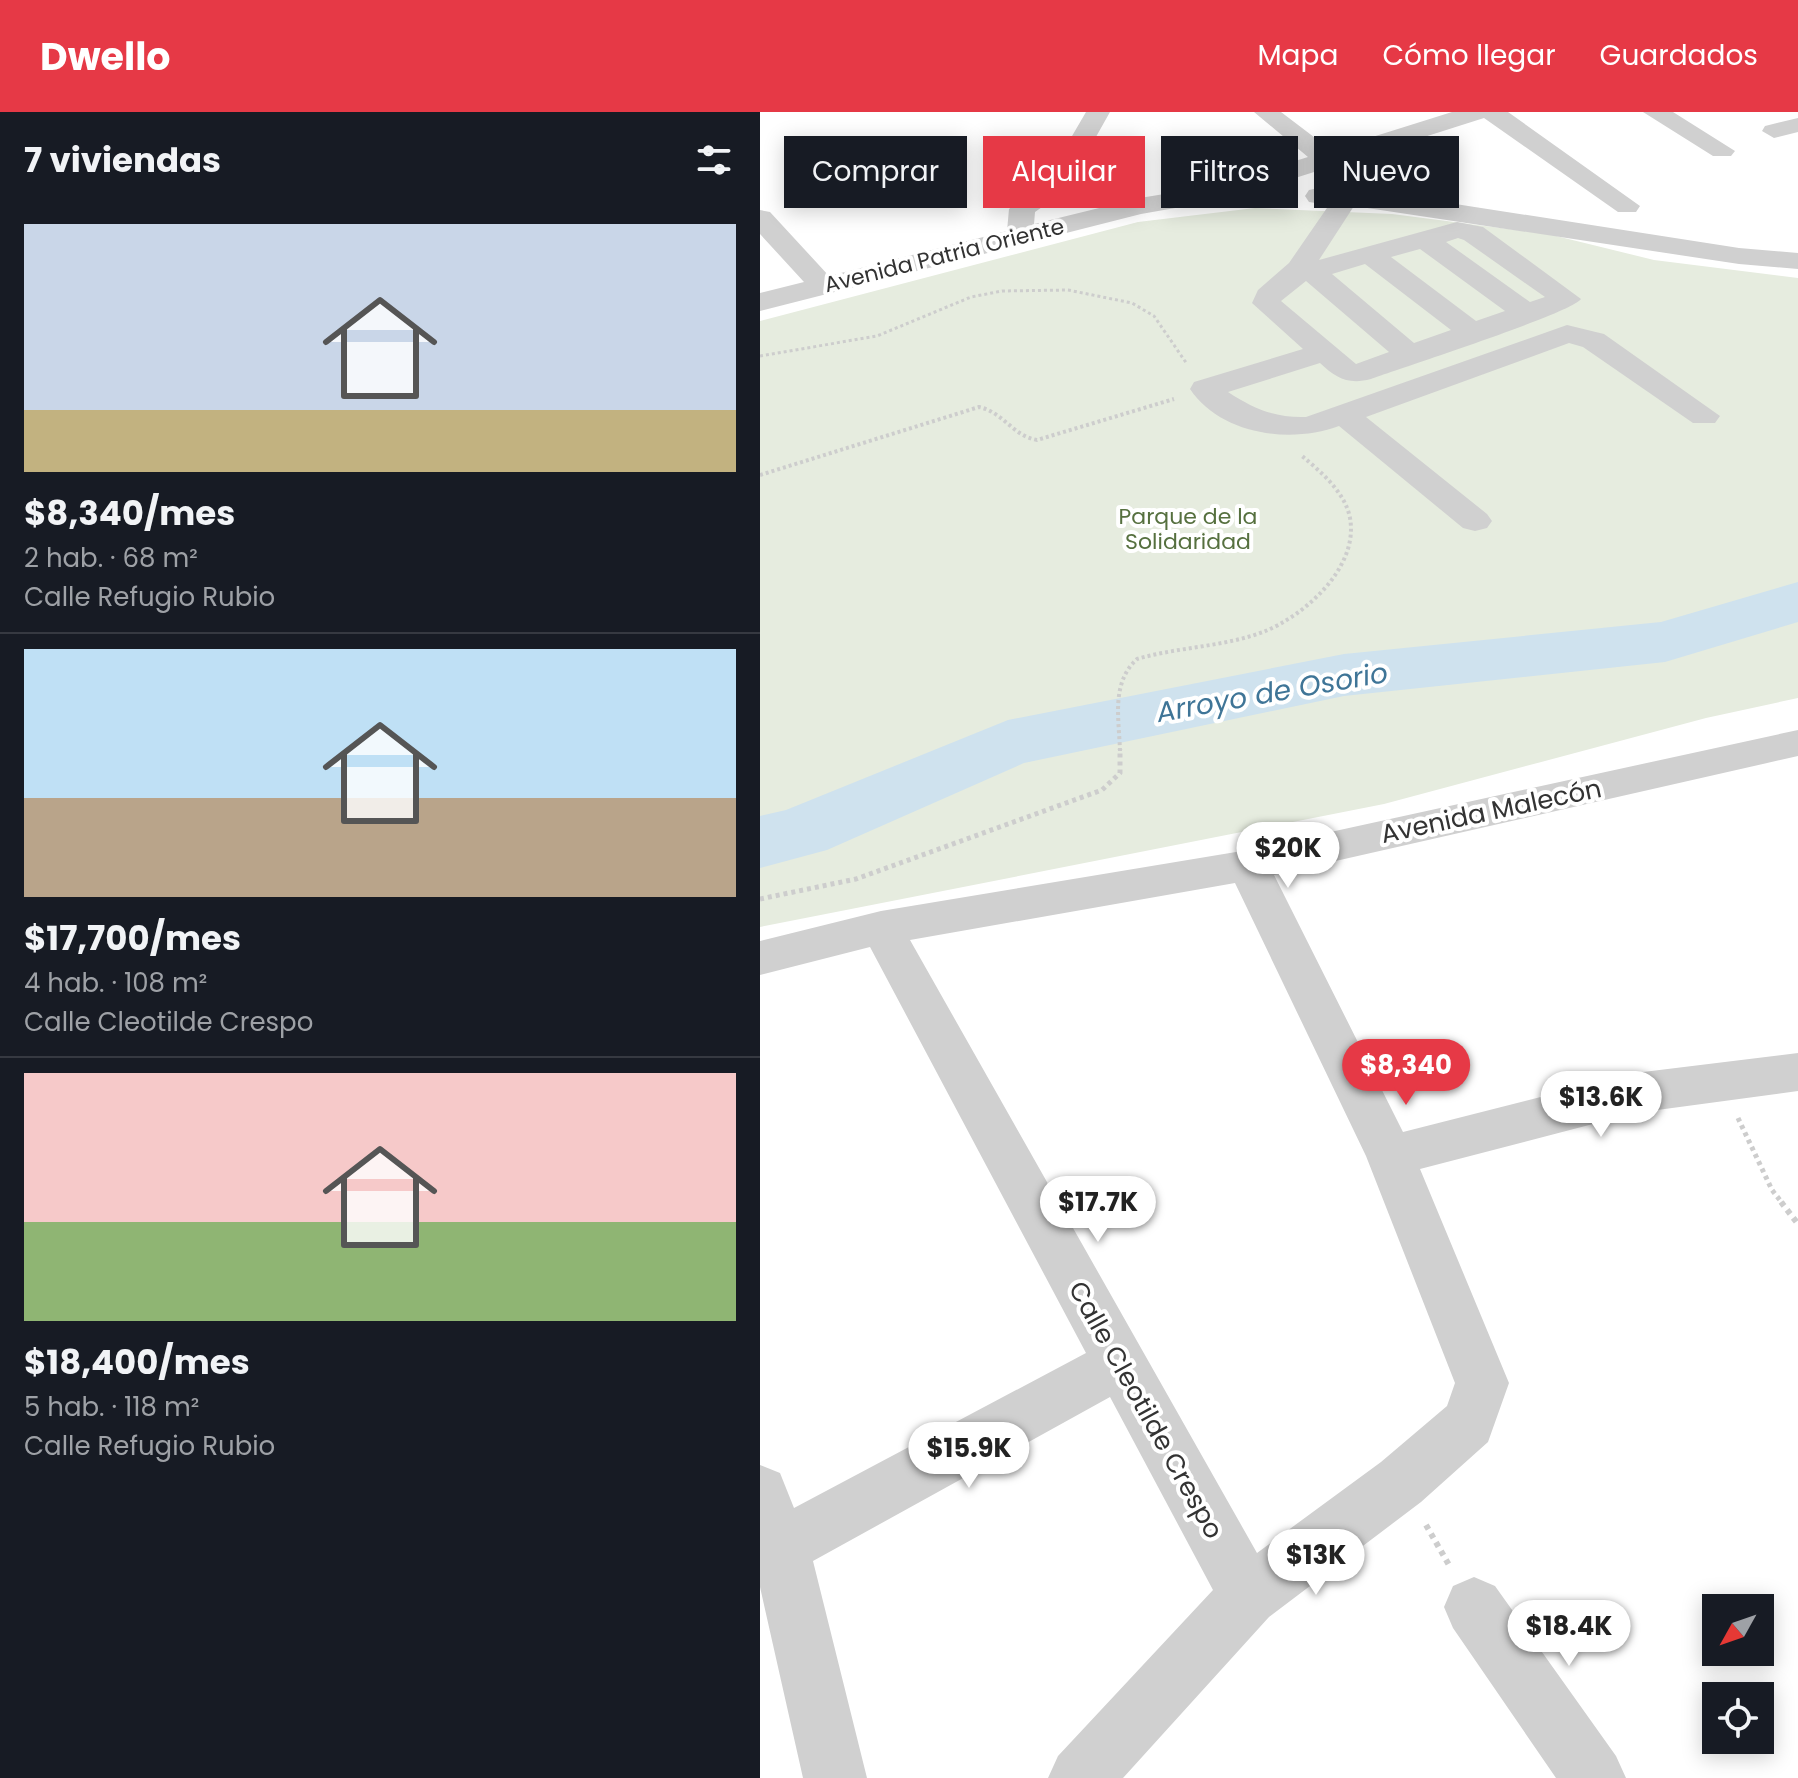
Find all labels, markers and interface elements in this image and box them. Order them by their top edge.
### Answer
text: Dwello [40,30,171,83]
text: Mapa [1257,36,1338,75]
text: Cómo llegar [1382,36,1556,75]
text: Guardados [1600,36,1758,75]
text: 7 viviendas [24,136,221,184]
chip: Comprar [784,136,967,208]
chip: Alquilar [983,136,1145,208]
chip: Filtros [1161,136,1298,208]
chip: Nuevo [1314,136,1459,208]
icon: filters [692,138,736,182]
street label: Avenida Patria Oriente [821,211,1067,300]
icon: home [308,276,452,420]
text: $8,340/mes [24,489,235,537]
park label: Parque de la Solidaridad [1119,501,1257,557]
text: 2 hab. · 68 m² [24,540,198,576]
text: Calle Refugio Rubio [24,579,275,615]
water label: Arroyo de Osorio [1152,653,1391,732]
icon: home [308,701,452,845]
street label: Avenida Malecón [1377,770,1605,852]
pin: $20K [1241,822,1335,890]
text: $20K [1254,830,1322,866]
text: $17,700/mes [24,914,241,962]
text: 4 hab. · 108 m² [24,965,207,1001]
text: Calle Cleotilde Crespo [24,1004,313,1040]
pin: $8,340 [1341,1039,1471,1107]
text: $8,340 [1360,1047,1452,1083]
pin: $13.6K [1536,1071,1666,1139]
text: $13.6K [1559,1079,1643,1115]
icon: home [308,1125,452,1269]
pin: $17.7K [1033,1176,1163,1244]
text: $17.7K [1058,1184,1138,1220]
street label: Calle Cleotilde Crespo [1060,1275,1232,1545]
text: $18,400/mes [24,1338,250,1386]
text: 5 hab. · 118 m² [24,1389,199,1425]
pin: $15.9K [904,1422,1034,1490]
text: Calle Refugio Rubio [24,1428,275,1464]
text: $15.9K [926,1430,1012,1466]
pin: $13K [1269,1529,1363,1597]
text: $13K [1286,1537,1346,1573]
north arrow [1702,1594,1774,1666]
map controls [1702,1594,1774,1754]
pin: $18.4K [1504,1600,1634,1668]
text: $18.4K [1526,1608,1612,1644]
button: locate [1702,1682,1774,1754]

